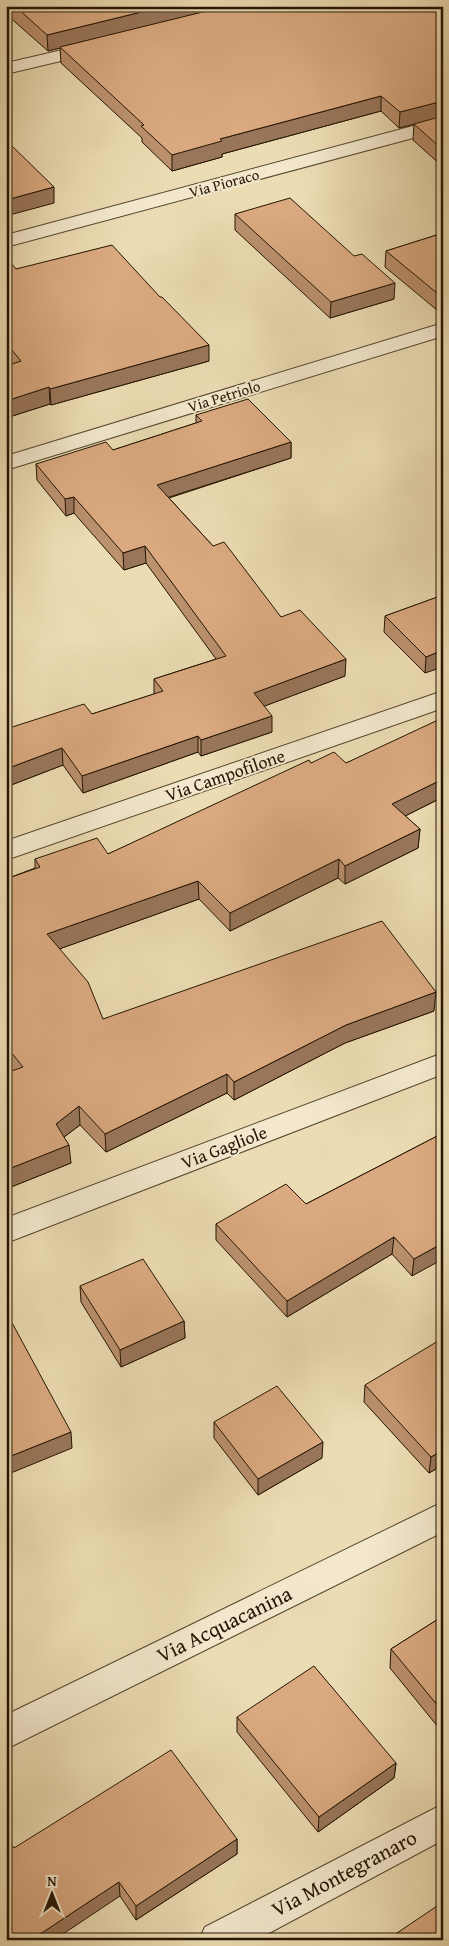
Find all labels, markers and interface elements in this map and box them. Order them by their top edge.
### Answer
street label: Via Pioraco [187,163,262,202]
street label: Via Petriolo [185,375,263,417]
street label: Via Campofilone [162,742,288,808]
street label: Via Gagliole [177,1118,271,1176]
street label: Via Acquacanina [151,1578,297,1670]
street label: Via Montegranaro [266,1822,422,1924]
north arrow [28,1868,78,1918]
text: N [47,1871,57,1891]

